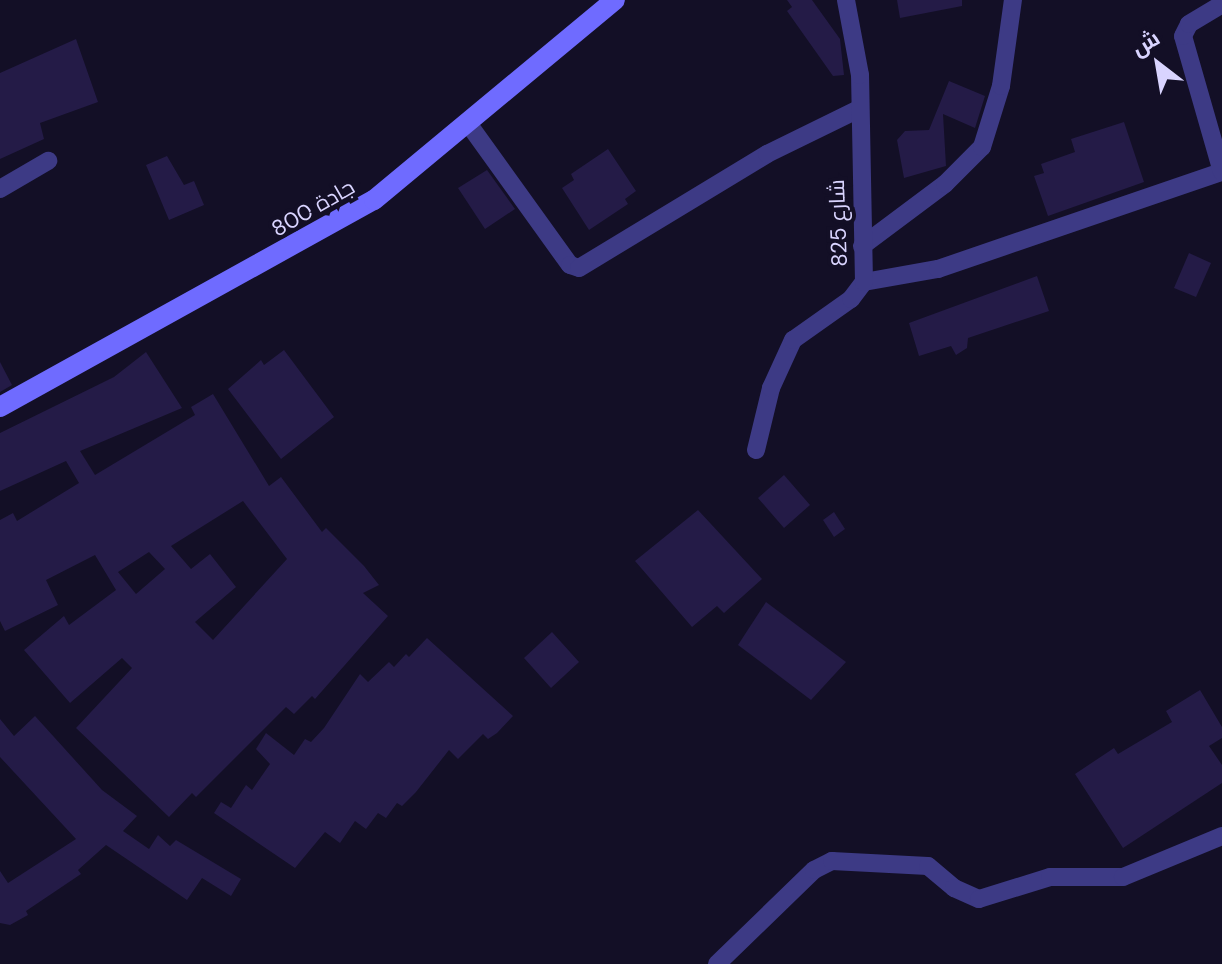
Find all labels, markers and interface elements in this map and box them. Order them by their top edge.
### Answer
text: ش [1126,23,1165,63]
north arrow [1118,24,1198,104]
street label: جادة 800 [267,174,359,242]
street label: شارع 825 [823,179,853,267]

